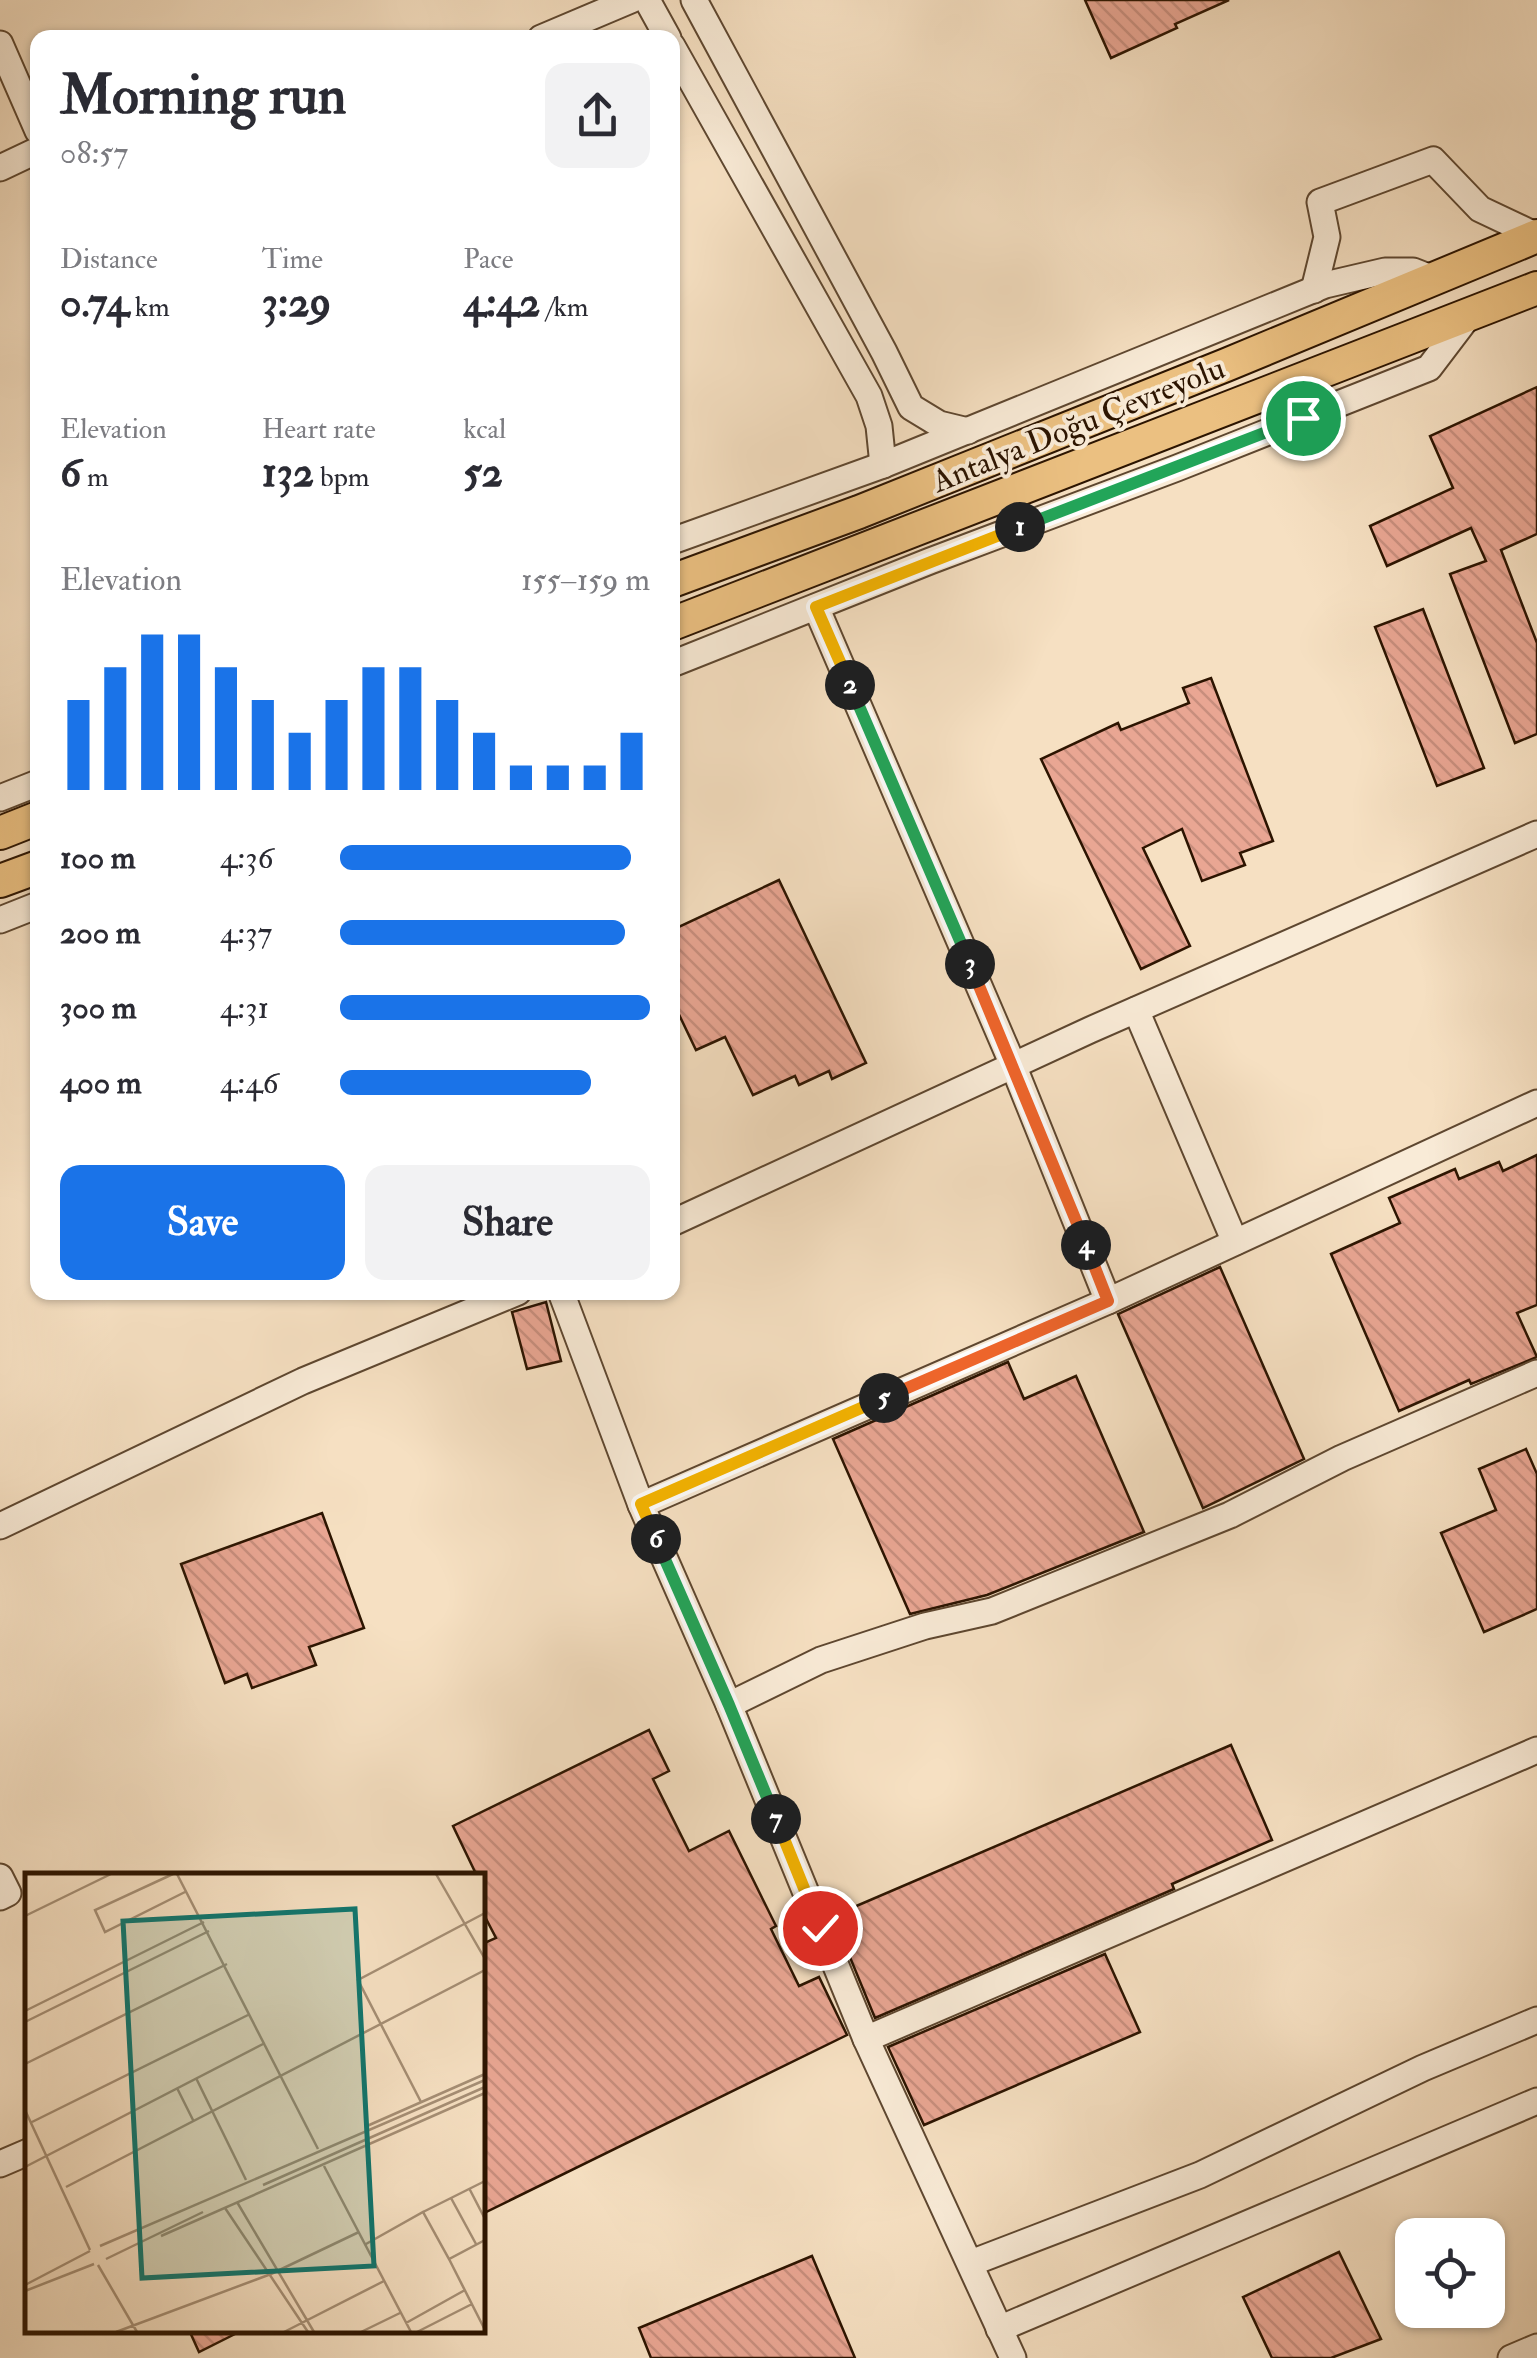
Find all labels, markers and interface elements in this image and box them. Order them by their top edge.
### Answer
text: Morning run [60,61,346,130]
button: share [545,63,650,168]
text: 08:57 [60,133,128,173]
text: Distance [60,242,158,277]
text: Time [262,242,323,277]
text: Pace [463,242,514,277]
text: 0.74 [60,277,129,329]
text: 3:29 [262,277,331,329]
text: 4:42 [463,277,540,329]
text: km [129,290,170,325]
text: /km [540,290,589,325]
street label: Antalya Doğu Çevreyolu [925,348,1231,502]
pin [1261,376,1346,461]
icon: arrive [1276,391,1331,446]
text: Elevation [60,412,167,447]
text: Heart rate [262,412,376,447]
text: kcal [463,412,506,447]
text: 6 [60,447,81,499]
text: 132 [262,447,314,499]
text: 52 [463,447,503,499]
text: m [81,460,109,495]
text: bpm [314,460,370,495]
pin: 1 [995,502,1045,552]
text: 1 [1015,509,1025,544]
text: Elevation [60,560,182,600]
text: 155–159 m [521,560,650,600]
pin: 2 [825,660,875,710]
text: 2 [843,667,857,702]
text: 100 m [60,838,136,878]
text: 4:36 [220,838,274,878]
text: 200 m [60,913,141,953]
text: 4:37 [220,913,272,953]
pin: 3 [945,939,995,989]
text: 3 [965,946,975,981]
text: 300 m [60,988,137,1028]
text: 4:31 [220,988,269,1028]
text: 400 m [60,1063,142,1103]
text: 4:46 [220,1063,279,1103]
button: Save [60,1165,345,1280]
button: Share [365,1165,650,1280]
pin: 4 [1061,1220,1111,1270]
text: 4 [1078,1227,1094,1262]
pin: 5 [859,1373,909,1423]
text: 5 [878,1380,890,1415]
pin: 6 [631,1514,681,1564]
text: 6 [649,1521,663,1556]
pin: 7 [751,1794,801,1844]
text: 7 [770,1801,782,1836]
inset map [25,1873,485,2333]
pin [778,1886,863,1971]
icon: check [793,1901,848,1956]
map controls [1395,2218,1505,2328]
button: locate [1395,2218,1505,2328]

